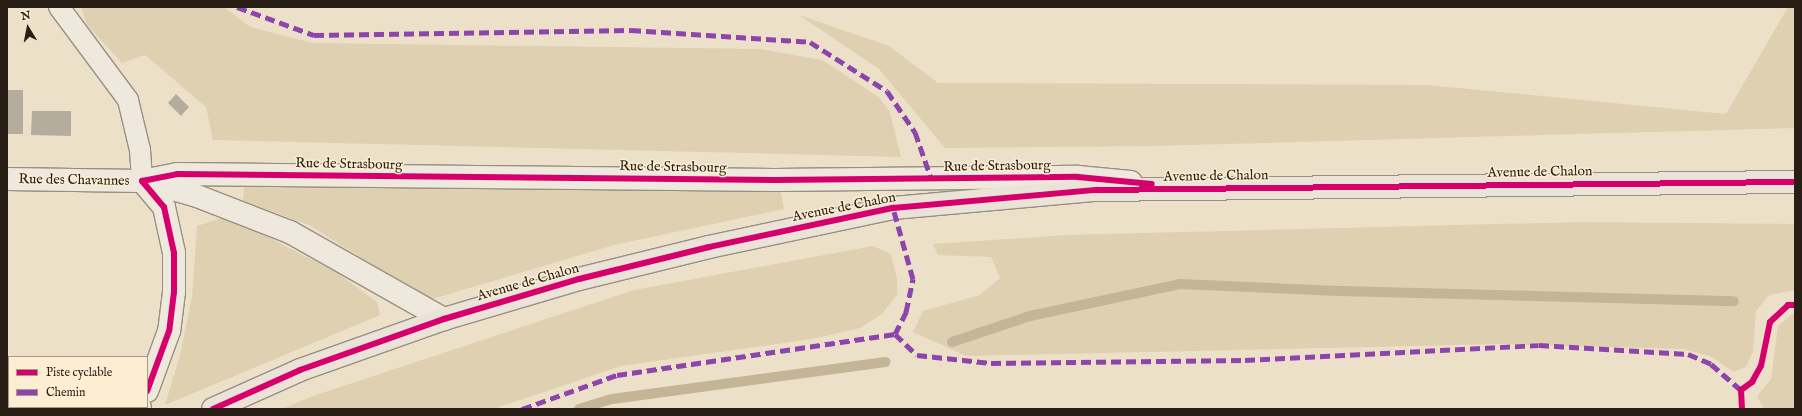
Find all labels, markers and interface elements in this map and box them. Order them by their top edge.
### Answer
north arrow [8,8,48,48]
text: N [20,8,32,24]
street label: Rue de Strasbourg [295,155,403,173]
street label: Rue de Strasbourg [943,157,1051,175]
street label: Rue de Strasbourg [619,158,727,176]
street label: Avenue de Chalon [1487,163,1593,181]
street label: Avenue de Chalon [1163,167,1269,185]
street label: Rue des Chavannes [18,171,130,189]
street label: Avenue de Chalon [791,189,897,225]
street label: Avenue de Chalon [475,259,581,305]
legend [8,356,148,408]
text: Piste cyclable [46,365,112,380]
text: Chemin [46,385,85,400]

